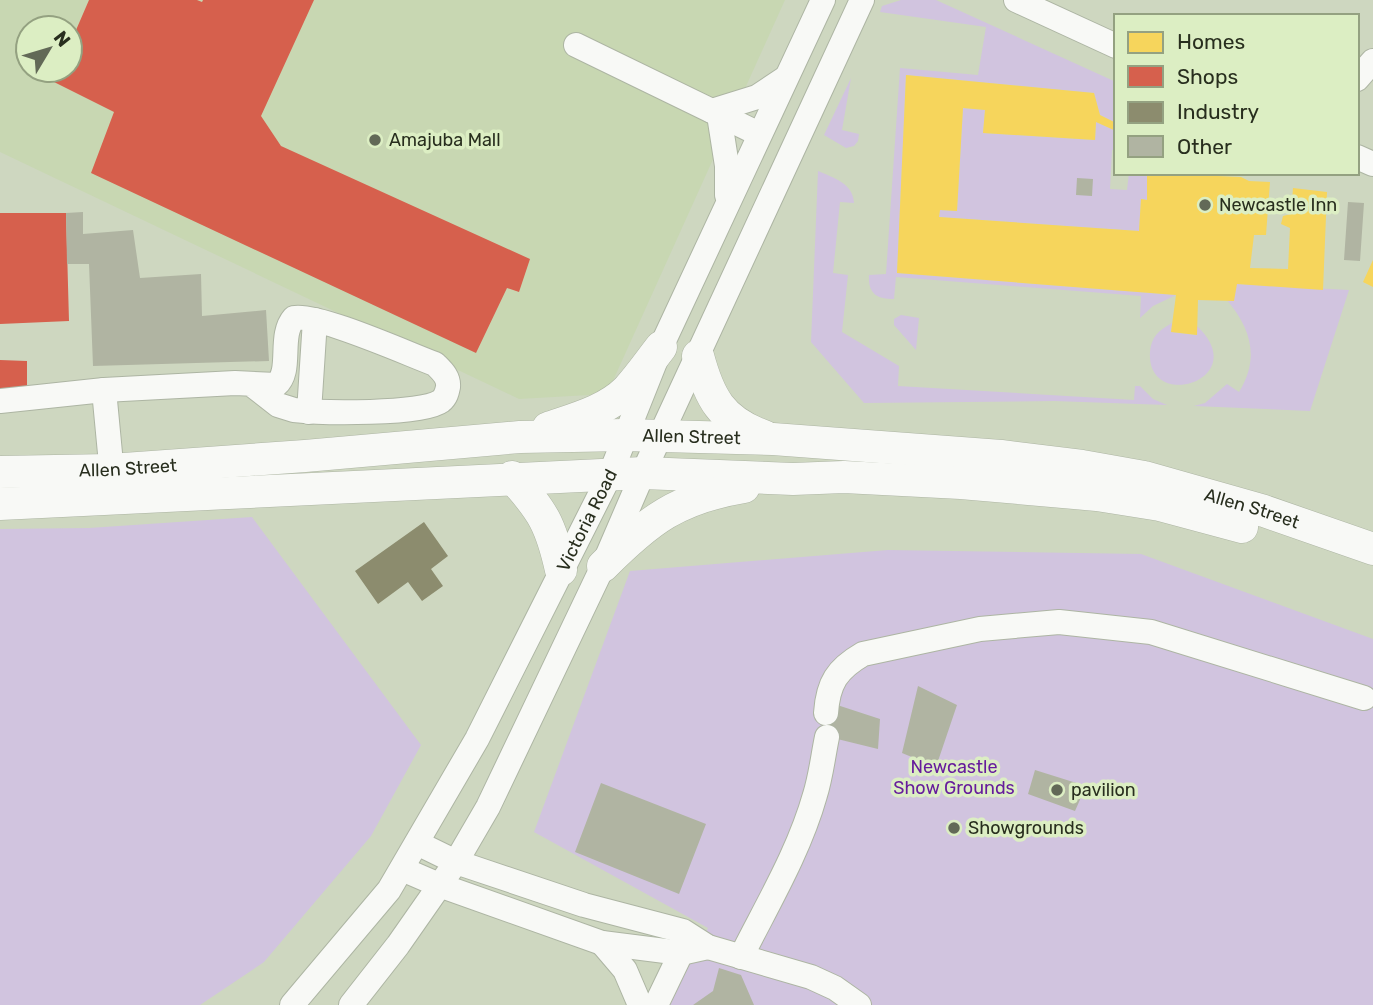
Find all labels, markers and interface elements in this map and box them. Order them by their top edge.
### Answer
north arrow [14,14,84,84]
legend [1114,14,1359,175]
text: N [49,26,75,51]
text: Homes [1177,29,1245,54]
text: Shops [1177,64,1238,89]
text: Industry [1177,99,1259,124]
place label: Amajuba Mall [389,129,501,151]
marker: Amajuba Mall [367,132,383,148]
text: Other [1177,134,1232,159]
place label: Newcastle Inn [1219,194,1337,216]
marker: Newcastle Inn [1197,197,1213,213]
street label: Allen Street [642,424,741,449]
street label: Allen Street [79,454,178,482]
street label: Victoria Road [552,466,622,575]
street label: Allen Street [1202,484,1302,534]
park label: Newcastle Show Grounds [893,756,1015,799]
place label: pavilion [1071,779,1136,801]
marker: pavilion [1049,782,1065,798]
place label: Showgrounds [968,817,1084,839]
marker: Showgrounds [946,820,962,836]

